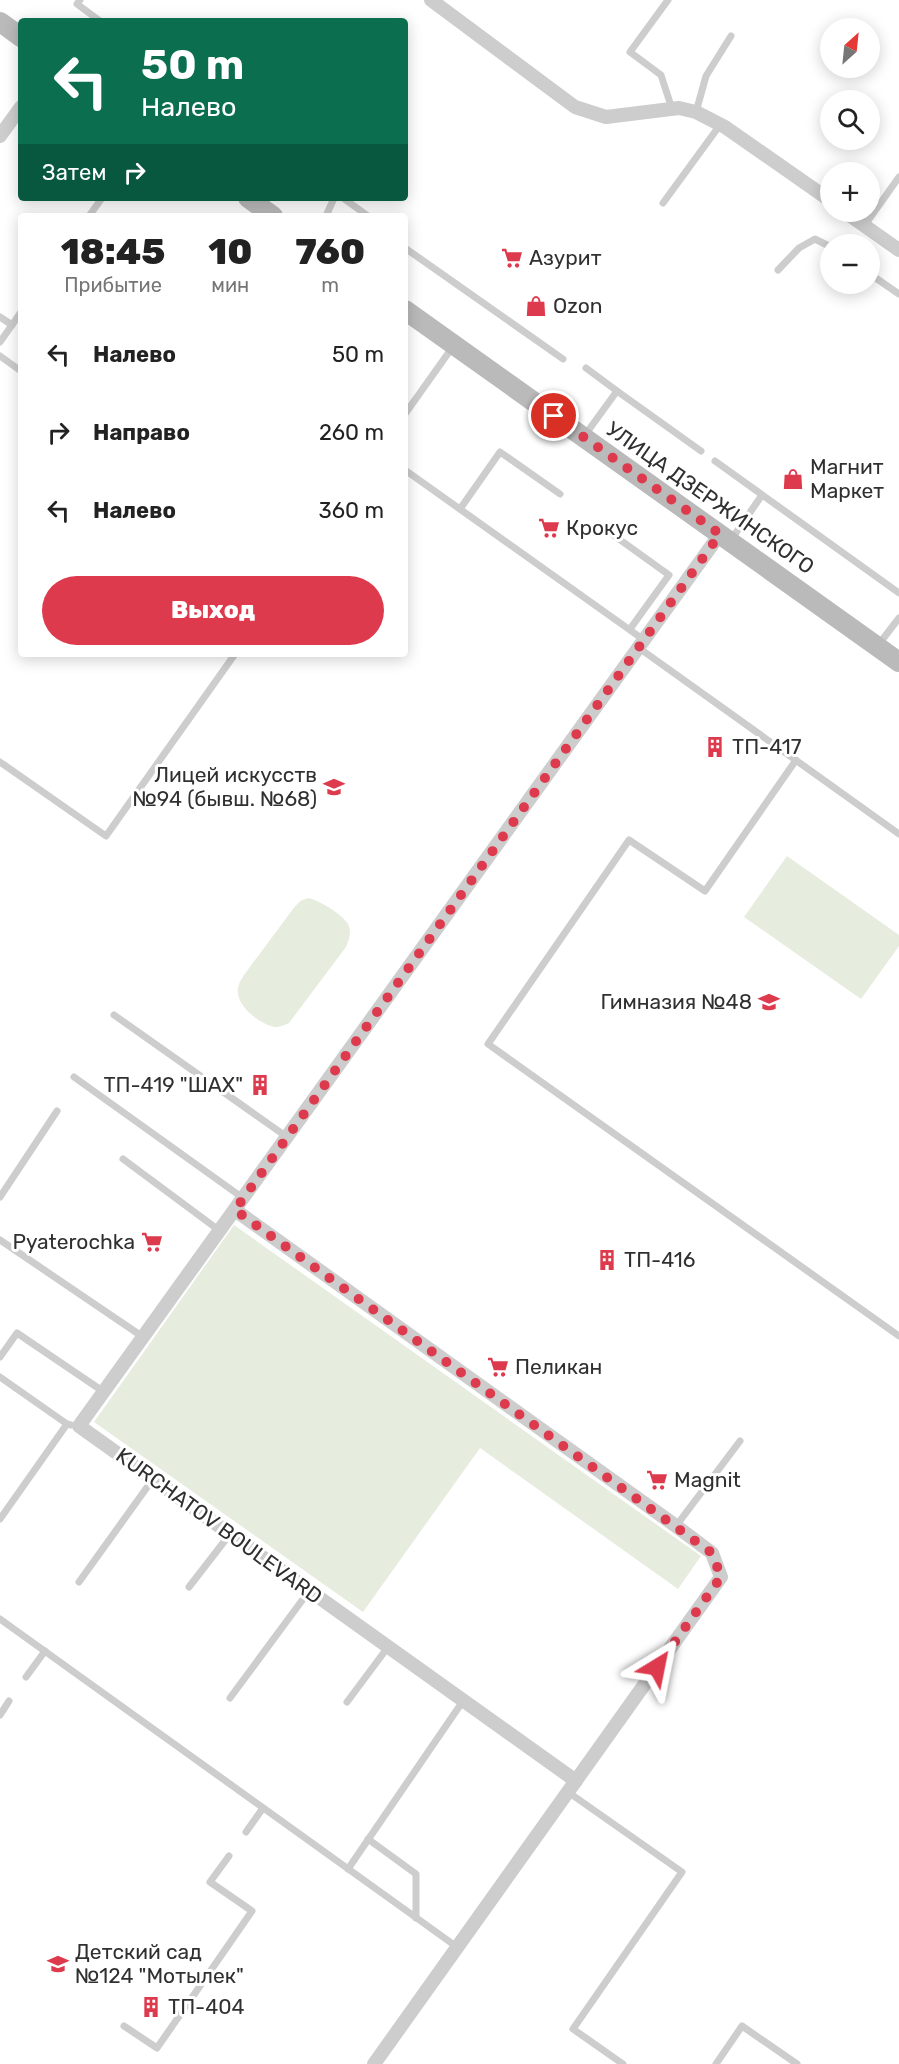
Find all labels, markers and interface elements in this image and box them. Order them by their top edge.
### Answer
north arrow [820,18,880,78]
map controls [820,18,880,294]
text: 50 m [141,40,244,90]
icon: left [42,42,120,120]
button: search [820,90,880,150]
text: Налево [141,91,237,123]
icon: right [118,156,151,189]
text: Затем [42,159,106,186]
button: + [820,162,880,222]
text: 18:45 [61,230,165,273]
text: 10 [208,230,252,273]
text: 760 [295,230,365,273]
button: − [820,234,880,294]
place label: Азурит [529,245,602,270]
supermarket icon: Азурит [500,246,524,270]
text: Прибытие [64,273,162,297]
text: мин [211,273,249,297]
text: m [321,273,339,297]
place label: Ozon [553,293,603,318]
shop icon: Ozon [524,294,548,318]
icon: left [42,338,75,371]
text: Налево [93,341,176,368]
text: 50 m [332,341,384,368]
pin [528,390,579,441]
icon: arrive [537,399,570,432]
icon: right [42,416,75,449]
street label: УЛИЦА ДЗЕРЖИНСКОГО [602,416,819,579]
text: Направо [93,419,190,446]
text: 260 m [319,419,384,446]
place label: Магнит Маркет [810,454,884,503]
shop icon: Магнит Маркет [781,467,805,491]
icon: left [42,494,75,527]
text: Налево [93,497,176,524]
text: 360 m [319,497,384,524]
place label: Крокус [566,515,638,540]
supermarket icon: Крокус [537,516,561,540]
button: Выход [42,576,384,645]
place label: ТП-417 [732,734,802,759]
building icon: ТП-417 [703,735,727,759]
place label: Лицей искусств №94 (бывш. №68) [133,762,317,811]
school or university icon: Лицей искусств №94 (бывш. №68) [322,775,346,799]
place label: Гимназия №48 [600,989,752,1014]
school or university icon: Гимназия №48 [757,990,781,1014]
place label: ТП-419 "ШАХ" [103,1072,243,1097]
building icon: ТП-419 "ШАХ" [248,1073,272,1097]
place label: Pyaterochka [12,1229,135,1254]
supermarket icon: Pyaterochka [140,1230,164,1254]
place label: ТП-416 [624,1247,695,1272]
building icon: ТП-416 [595,1248,619,1272]
place label: Пеликан [515,1354,602,1379]
supermarket icon: Пеликан [486,1355,510,1379]
street label: KURCHATOV BOULEVARD [111,1442,327,1609]
place label: Magnit [674,1467,741,1492]
supermarket icon: Magnit [645,1468,669,1492]
position arrow [625,1635,689,1699]
place label: Детский сад №124 "Мотылек" [75,1939,244,1988]
school or university icon: Детский сад №124 "Мотылек" [46,1952,70,1976]
place label: ТП-404 [168,1994,245,2019]
building icon: ТП-404 [139,1995,163,2019]

